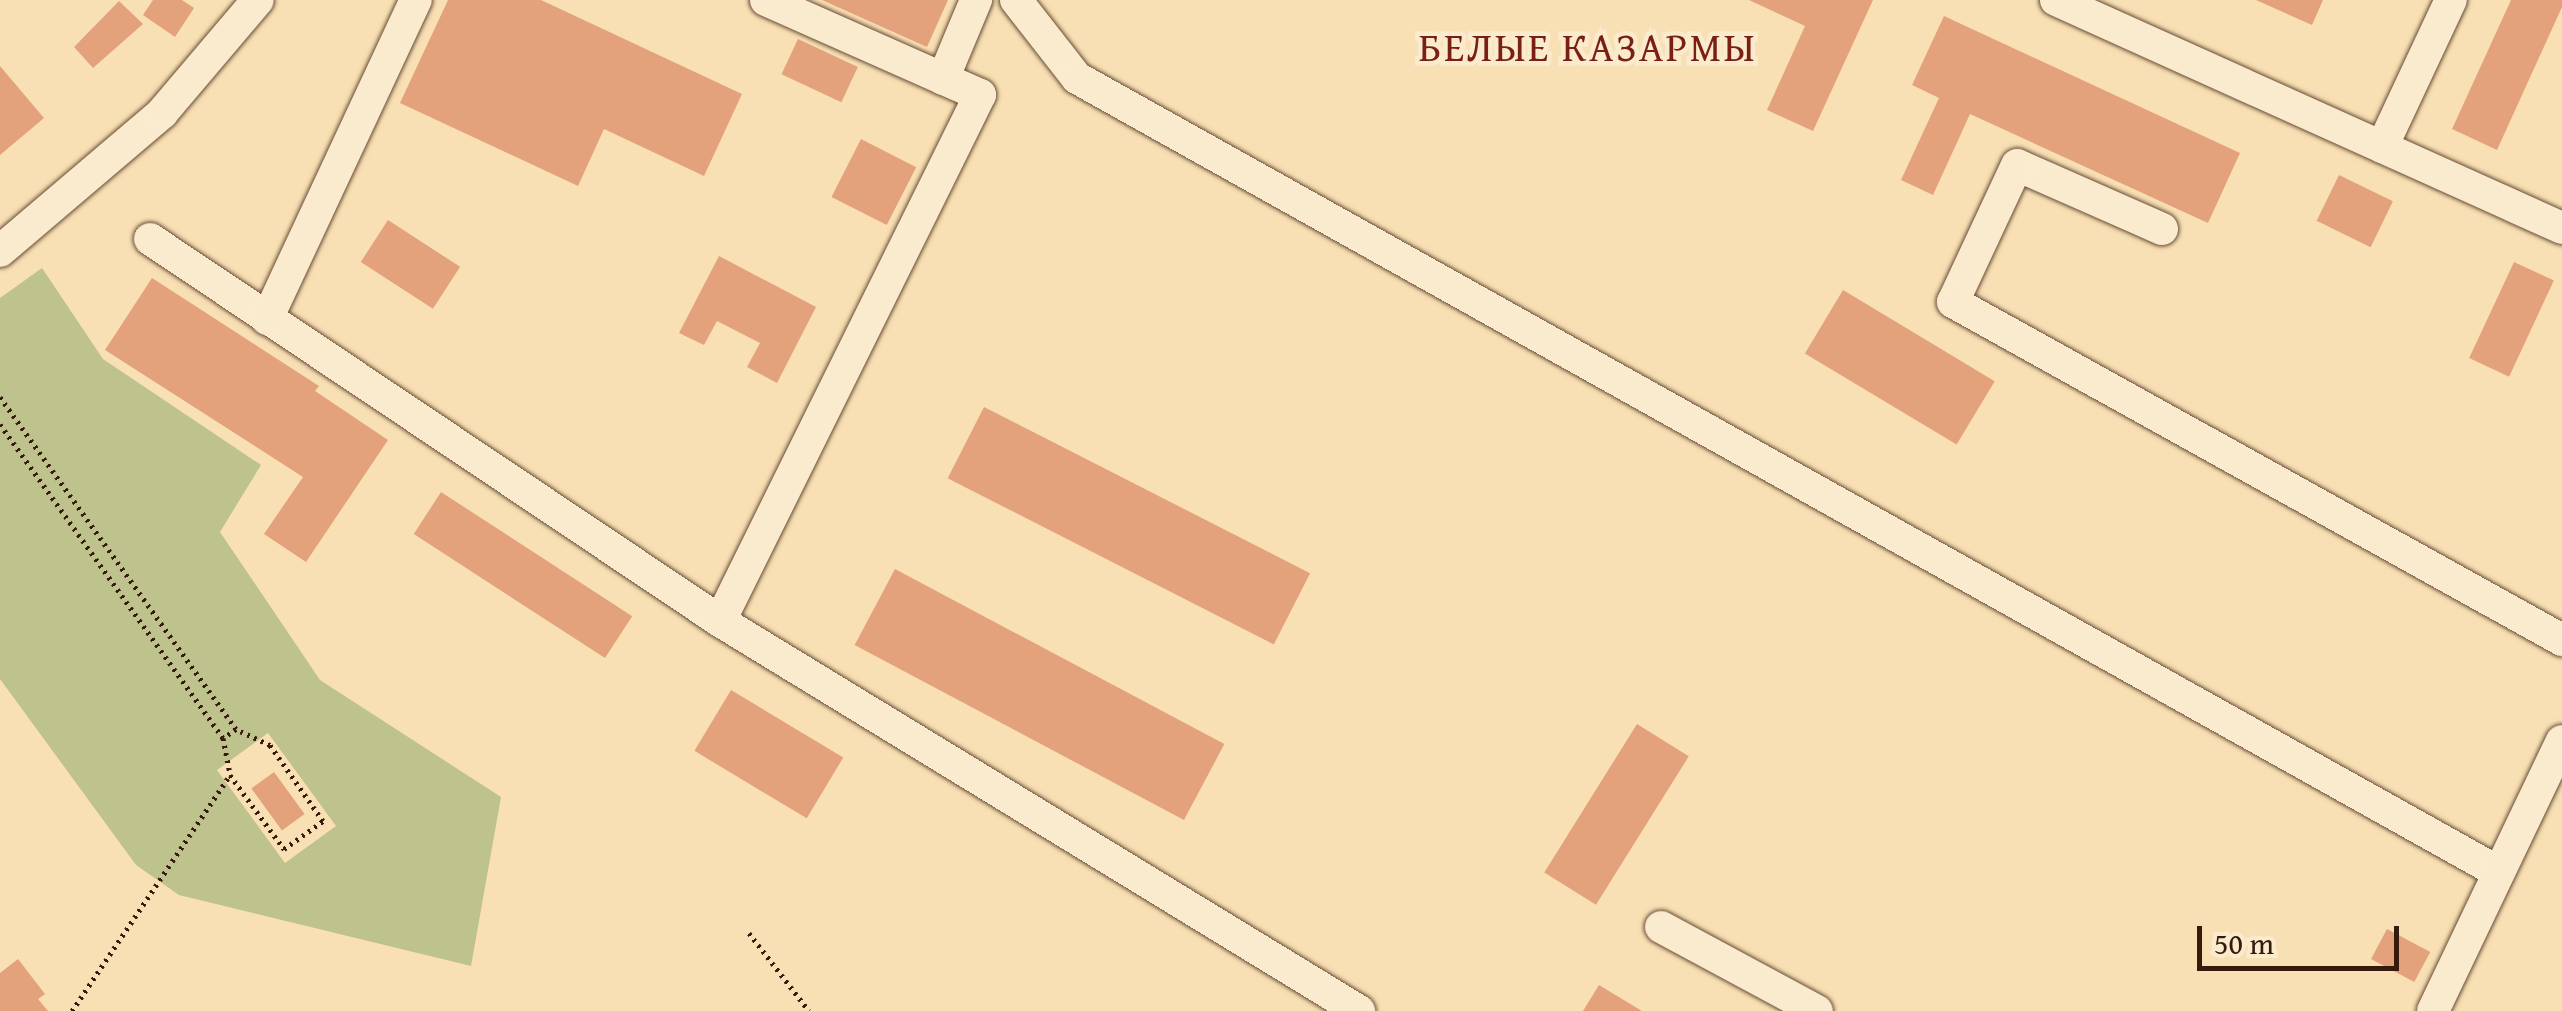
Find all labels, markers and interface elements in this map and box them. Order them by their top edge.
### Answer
district label: БЕЛЫЕ КАЗАРМЫ [1419,23,1757,71]
scale bar [2202,906,2404,968]
text: 50 m [2214,921,2274,965]

